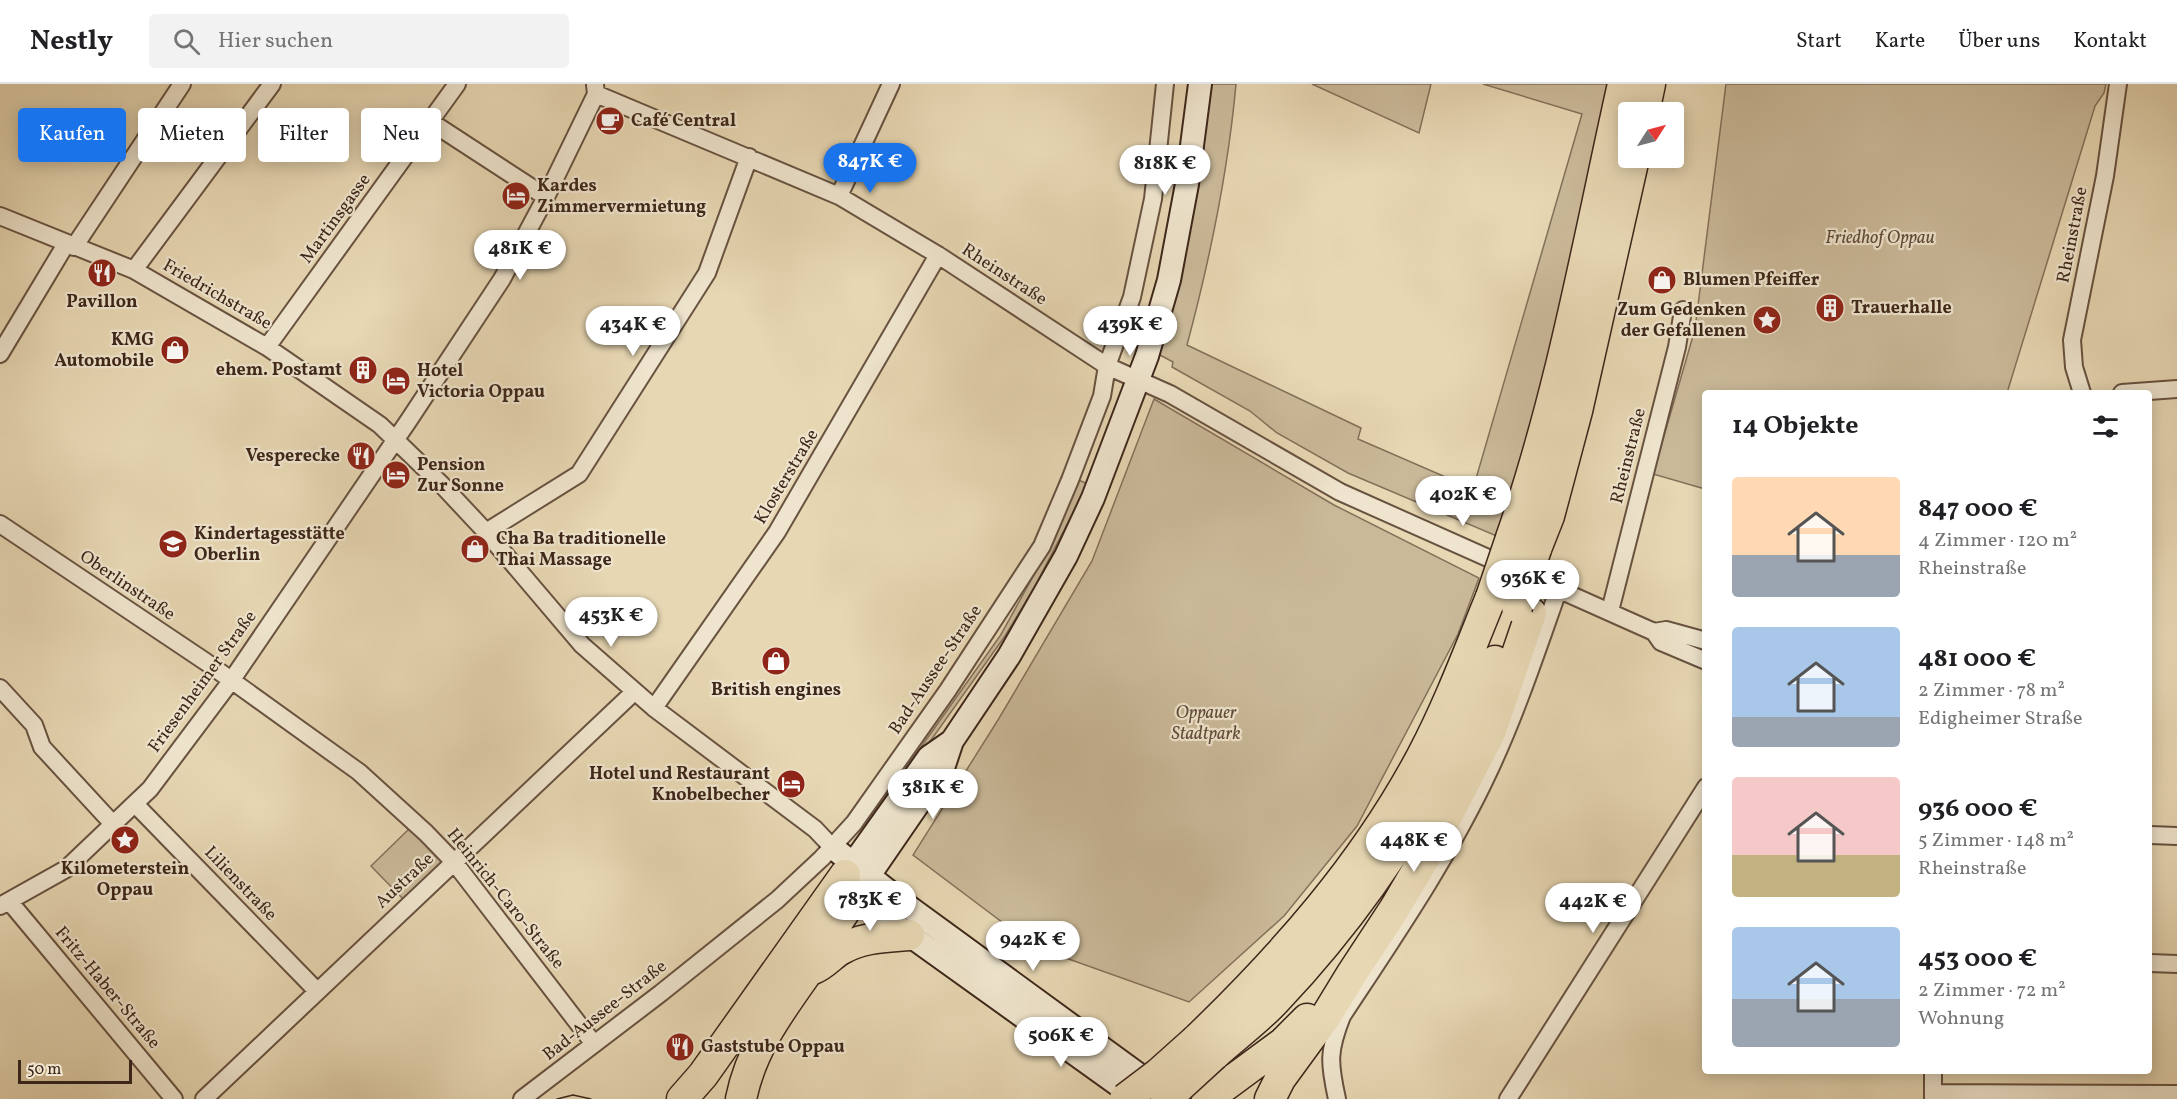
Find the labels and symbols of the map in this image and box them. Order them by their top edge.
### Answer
north arrow [1618,102,1684,168]
cafe icon: Café Central [594,105,626,137]
place label: Café Central [631,109,736,134]
pin: 847K € [821,143,919,194]
pin: 818K € [1116,145,1214,196]
street label: Martinsgasse [295,169,377,269]
place label: Kardes Zimmervermietung [537,174,706,220]
hotel icon: Kardes Zimmervermietung [500,180,532,212]
street label: Rheinstraße [2051,185,2095,285]
park label: Friedhof Oppau [1825,226,1935,251]
pin: 481K € [471,230,569,281]
street label: Rheinstraße [956,238,1052,312]
street label: Friedrichstraße [158,254,276,336]
restaurant icon: Pavillon [86,257,118,289]
shop icon: Blumen Pfeiffer [1646,264,1678,296]
place label: Blumen Pfeiffer [1683,268,1820,293]
place label: Pavillon [66,290,138,315]
building icon: Trauerhalle [1814,292,1846,324]
place label: Trauerhalle [1851,296,1952,321]
place label: Zum Gedenken der Gefallenen [1617,298,1746,344]
place icon: Zum Gedenken der Gefallenen [1751,304,1783,336]
pin: 434K € [584,306,682,357]
pin: 439K € [1081,306,1179,357]
place label: KMG Automobile [54,328,154,374]
shop icon: KMG Automobile [159,334,191,366]
building icon: ehem. Postamt [347,354,379,386]
place label: ehem. Postamt [216,358,342,383]
place label: Hotel Victoria Oppau [417,359,545,405]
hotel icon: Hotel Victoria Oppau [380,365,412,397]
street label: Rheinstraße [1605,406,1653,506]
street label: Klosterstraße [749,425,825,529]
restaurant icon: Vesperecke [345,440,377,472]
place label: Vesperecke [246,444,340,469]
place label: Pension Zur Sonne [417,453,504,499]
hotel icon: Pension Zur Sonne [380,459,412,491]
pin: 402K € [1414,476,1512,527]
place label: Kindertagesstätte Oberlin [194,522,345,568]
place label: Cha Ba traditionelle Thai Massage [496,527,666,573]
school or university icon: Kindertagesstätte Oberlin [157,528,189,560]
shop icon: Cha Ba traditionelle Thai Massage [459,533,491,565]
street label: Oberlinstraße [74,545,180,627]
pin: 936K € [1484,560,1582,611]
pin: 453K € [562,597,660,648]
street label: Bad-Aussee-Straße [883,600,989,740]
street label: Friesenheimer Straße [143,606,263,758]
shop icon: British engines [760,645,792,677]
place label: British engines [711,678,841,703]
park label: Oppauer Stadtpark [1171,701,1241,747]
place label: Hotel und Restaurant Knobelbecher [589,762,770,808]
hotel icon: Hotel und Restaurant Knobelbecher [775,768,807,800]
pin: 381K € [884,769,982,820]
pin: 448K € [1365,822,1463,873]
street label: Heinrich-Caro-Straße [440,823,570,975]
place icon: Kilometerstein Oppau [109,824,141,856]
street label: Lilienstraße [198,841,282,927]
street label: Austraße [370,847,440,915]
place label: Kilometerstein Oppau [61,857,189,903]
pin: 783K € [821,881,919,932]
pin: 442K € [1544,883,1642,934]
street label: Fritz-Haber-Straße [48,921,166,1055]
pin: 942K € [984,921,1082,972]
street label: Bad-Aussee-Straße [538,955,672,1067]
pin: 506K € [1012,1017,1110,1068]
restaurant icon: Gaststube Oppau [664,1031,696,1063]
place label: Gaststube Oppau [701,1035,845,1060]
scale bar [18,1057,132,1084]

